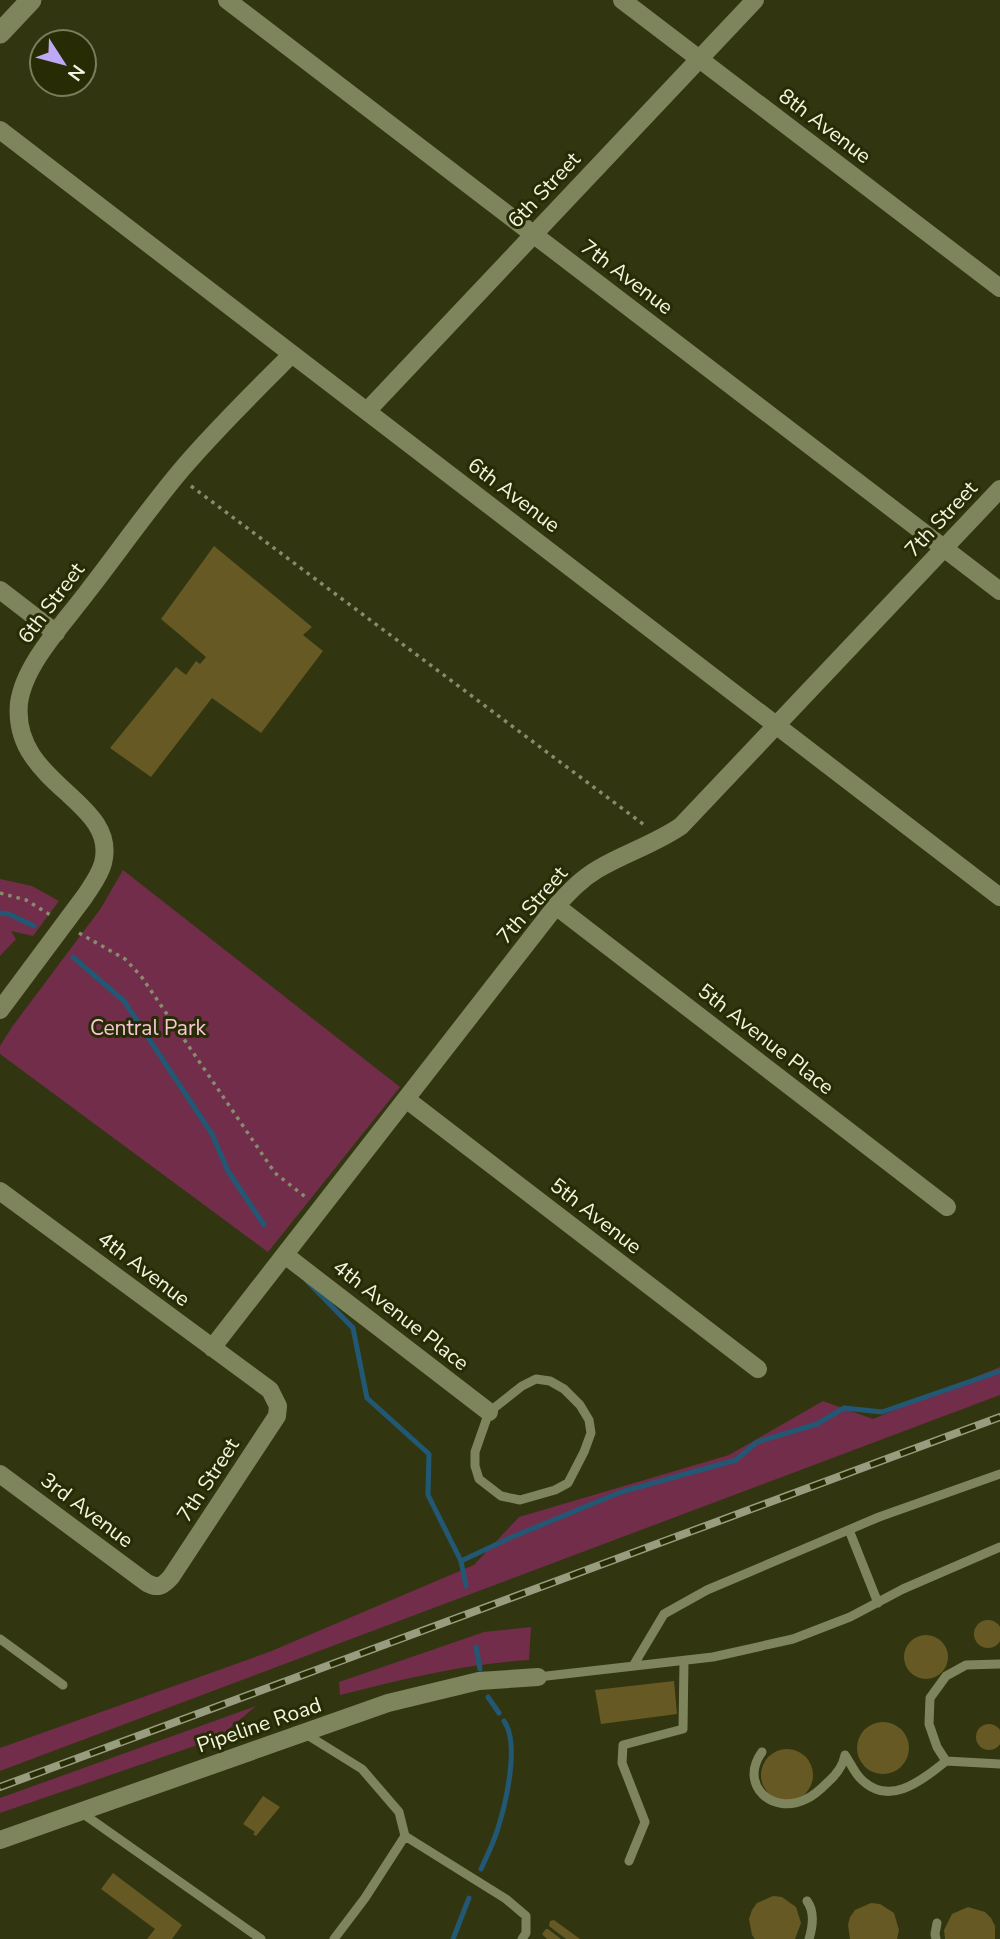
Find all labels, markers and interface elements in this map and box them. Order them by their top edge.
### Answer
north arrow [28,28,98,98]
text: N [61,59,91,86]
street label: 8th Avenue [773,82,877,170]
street label: 6th Street [502,145,587,234]
street label: 7th Avenue [575,233,679,321]
street label: 6th Avenue [462,451,566,539]
street label: 7th Street [899,474,984,563]
street label: 6th Street [11,556,91,649]
street label: 7th Street [490,860,574,950]
street label: 5th Avenue Place [692,977,840,1101]
park label: Central Park [90,1014,206,1042]
street label: 5th Avenue [545,1171,647,1261]
street label: 4th Avenue [92,1225,196,1313]
street label: 4th Avenue Place [327,1253,475,1377]
street label: 7th Street [171,1432,246,1527]
street label: 3rd Avenue [35,1466,139,1554]
street label: Pipeline Road [193,1691,325,1759]

